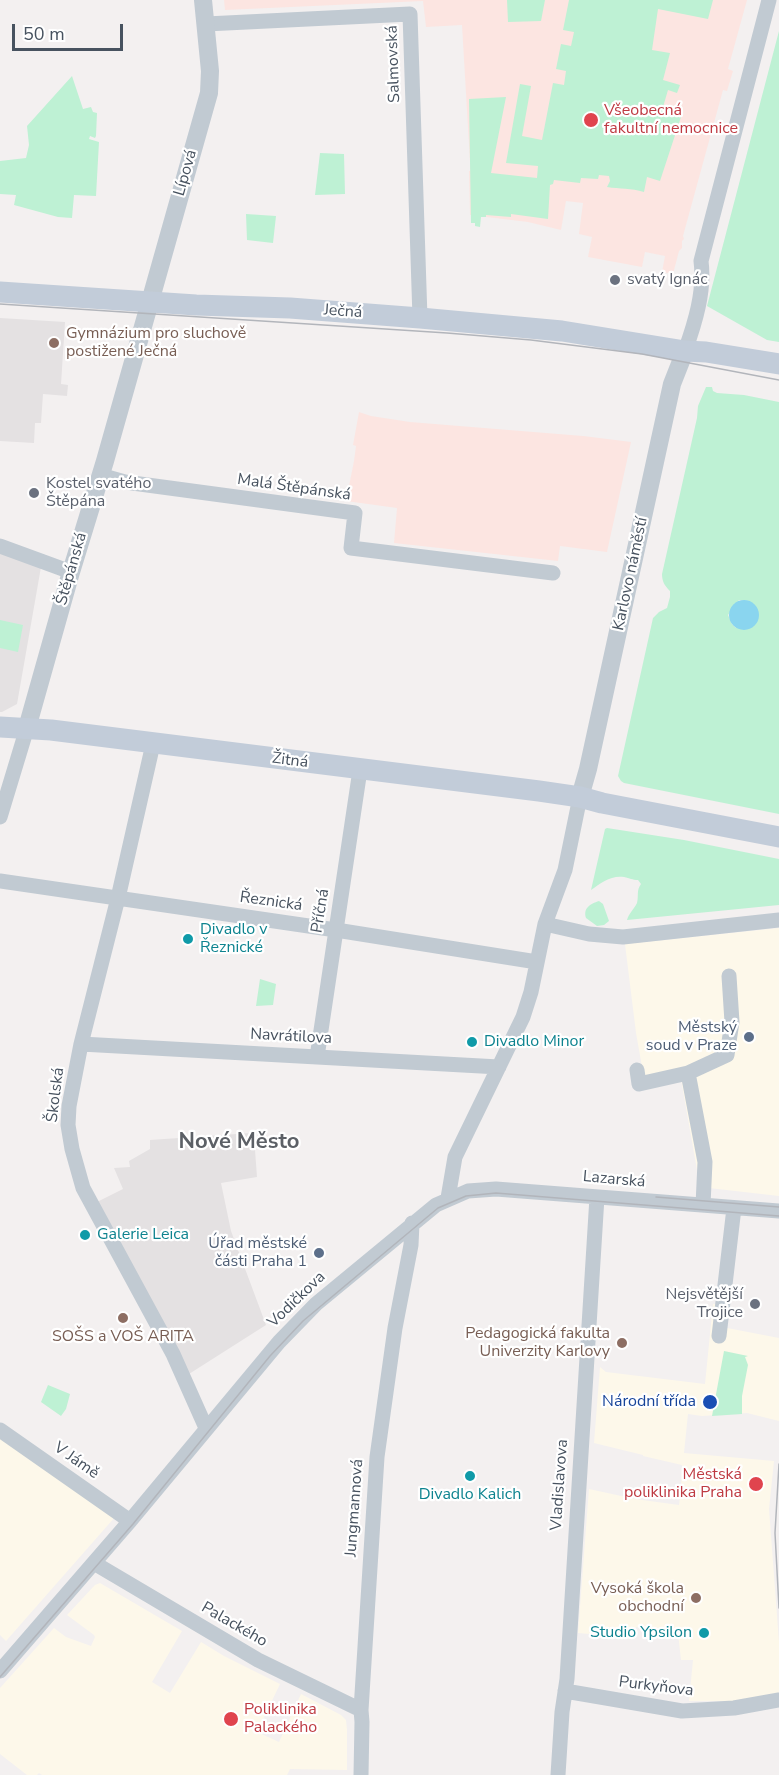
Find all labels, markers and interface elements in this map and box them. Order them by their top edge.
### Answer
scale bar [15,12,126,50]
text: 50 m [23,22,65,46]
street label: Salmovská [383,25,405,103]
place label: Všeobecná fakultní nemocnice [604,101,738,139]
marker: Všeobecná fakultní nemocnice [582,111,600,129]
street label: Lípová [170,148,202,198]
place label: svatý Ignác [627,270,708,290]
marker: svatý Ignác [608,273,622,287]
street label: Ječná [323,301,363,323]
place label: Gymnázium pro sluchově postižené Ječná [66,324,246,362]
marker: Gymnázium pro sluchově postižené Ječná [47,336,61,350]
street label: Malá Štěpánská [236,471,352,505]
place label: Kostel svatého Štěpána [46,474,151,512]
marker: Kostel svatého Štěpána [27,486,41,500]
street label: Karlovo náměstí [610,516,652,632]
street label: Štěpánská [52,530,92,608]
street label: Žitná [271,749,309,773]
street label: Řeznická [238,888,304,916]
street label: Příčná [308,888,334,934]
place label: Divadlo v Řeznické [200,920,267,958]
marker: Divadlo v Řeznické [181,932,195,946]
place label: Městský soud v Praze [646,1018,737,1056]
street label: Navrátilova [250,1025,332,1049]
marker: Městský soud v Praze [742,1030,756,1044]
place label: Divadlo Minor [484,1032,584,1052]
marker: Divadlo Minor [465,1035,479,1049]
street label: Školská [43,1066,69,1124]
district label: Nové Město [179,1130,299,1156]
street label: Lazarská [582,1168,646,1192]
place label: Galerie Leica [97,1225,189,1245]
marker: Galerie Leica [78,1228,92,1242]
place label: Úřad městské části Praha 1 [208,1234,307,1272]
marker: Úřad městské části Praha 1 [312,1246,326,1260]
street label: Vodičkova [264,1268,330,1332]
place label: Nejsvětější Trojice [665,1285,743,1323]
marker: Nejsvětější Trojice [748,1297,762,1311]
marker: SOŠS a VOŠ ARITA [116,1311,130,1325]
place label: Pedagogická fakulta Univerzity Karlovy [465,1324,610,1362]
place label: SOŠS a VOŠ ARITA [52,1327,194,1347]
marker: Pedagogická fakulta Univerzity Karlovy [615,1336,629,1350]
place label: Národní třída [602,1392,696,1412]
marker: Národní třída [701,1393,719,1411]
street label: V Jámě [50,1439,102,1483]
street label: Vladislavova [547,1439,573,1531]
street label: Jungmannová [342,1458,368,1558]
place label: Městská poliklinika Praha [624,1465,742,1503]
marker: Divadlo Kalich [463,1469,477,1483]
marker: Městská poliklinika Praha [747,1475,765,1493]
place label: Divadlo Kalich [419,1485,521,1505]
place label: Vysoká škola obchodní [591,1579,684,1617]
marker: Vysoká škola obchodní [689,1591,703,1605]
street label: Palackého [198,1598,270,1652]
place label: Studio Ypsilon [590,1623,692,1643]
marker: Studio Ypsilon [697,1626,711,1640]
street label: Purkyňova [618,1673,694,1701]
place label: Poliklinika Palackého [244,1700,317,1738]
marker: Poliklinika Palackého [222,1710,240,1728]

